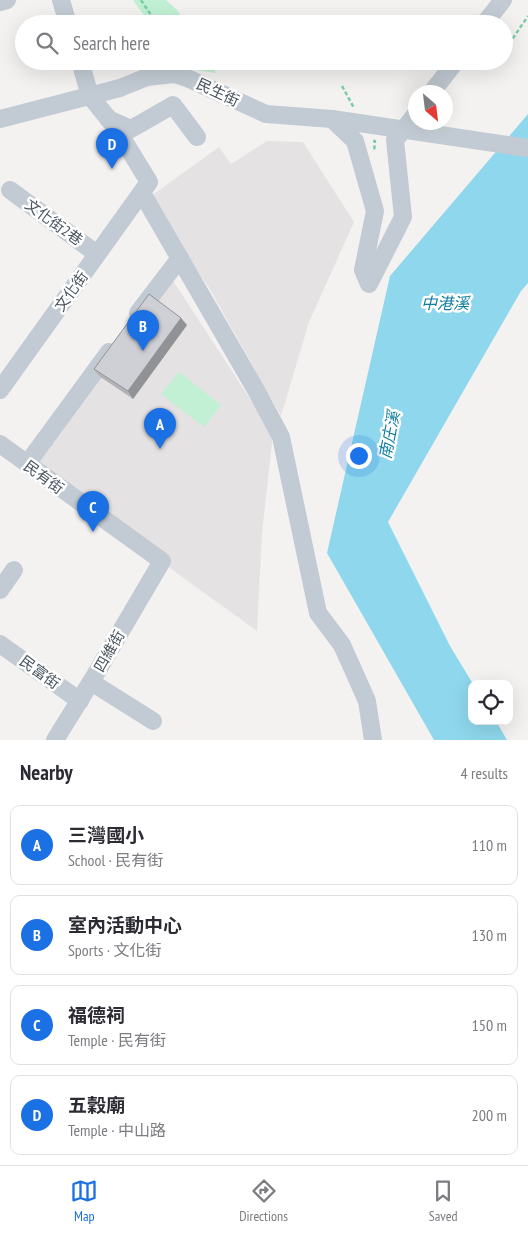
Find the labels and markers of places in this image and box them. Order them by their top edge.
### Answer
pin: D [96,128,128,169]
pin: B [127,310,159,351]
pin: A [144,408,176,449]
pin: C [77,491,109,532]

